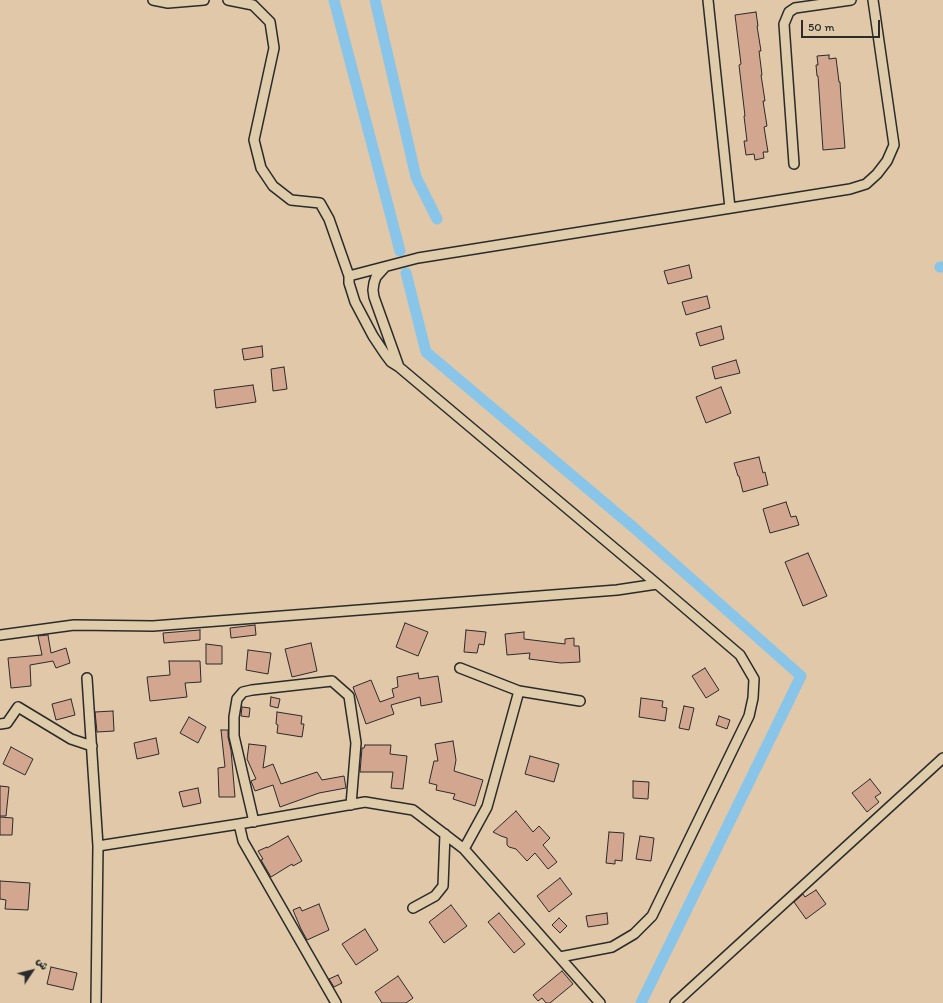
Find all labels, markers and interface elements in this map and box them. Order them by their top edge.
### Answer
scale bar [803,12,882,38]
text: 50 m [808,20,834,34]
north arrow [12,951,52,991]
text: ش [33,955,51,973]

